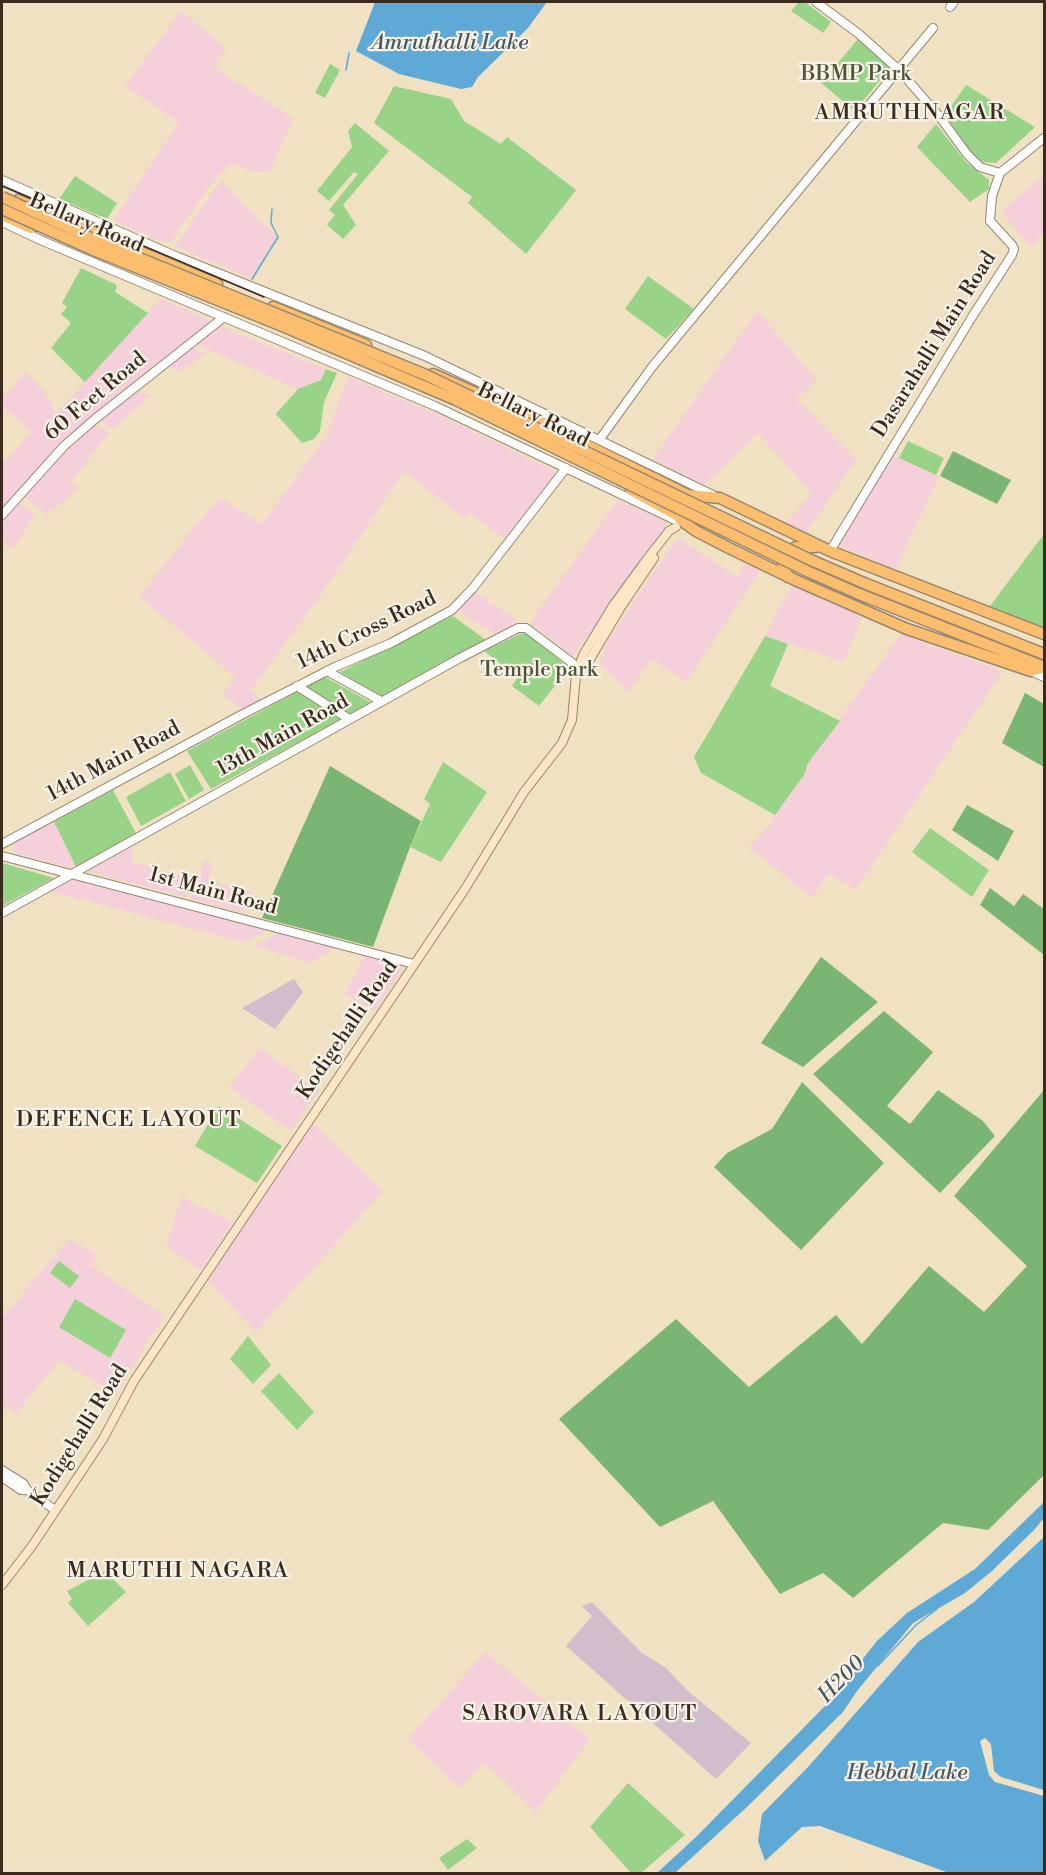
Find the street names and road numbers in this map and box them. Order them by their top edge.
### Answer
street label: Bellary Road [25,189,147,259]
street label: Dasarahalli Main Road [867,247,1003,443]
street label: 60 Feet Road [40,347,152,447]
street label: Bellary Road [473,378,593,454]
street label: 14th Cross Road [293,586,441,676]
street label: 13th Main Road [213,689,353,783]
street label: 14th Main Road [43,716,185,808]
street label: 1st Main Road [146,863,280,921]
street label: Kodigehalli Road [292,956,404,1104]
street label: Kodigehalli Road [26,1360,134,1512]

